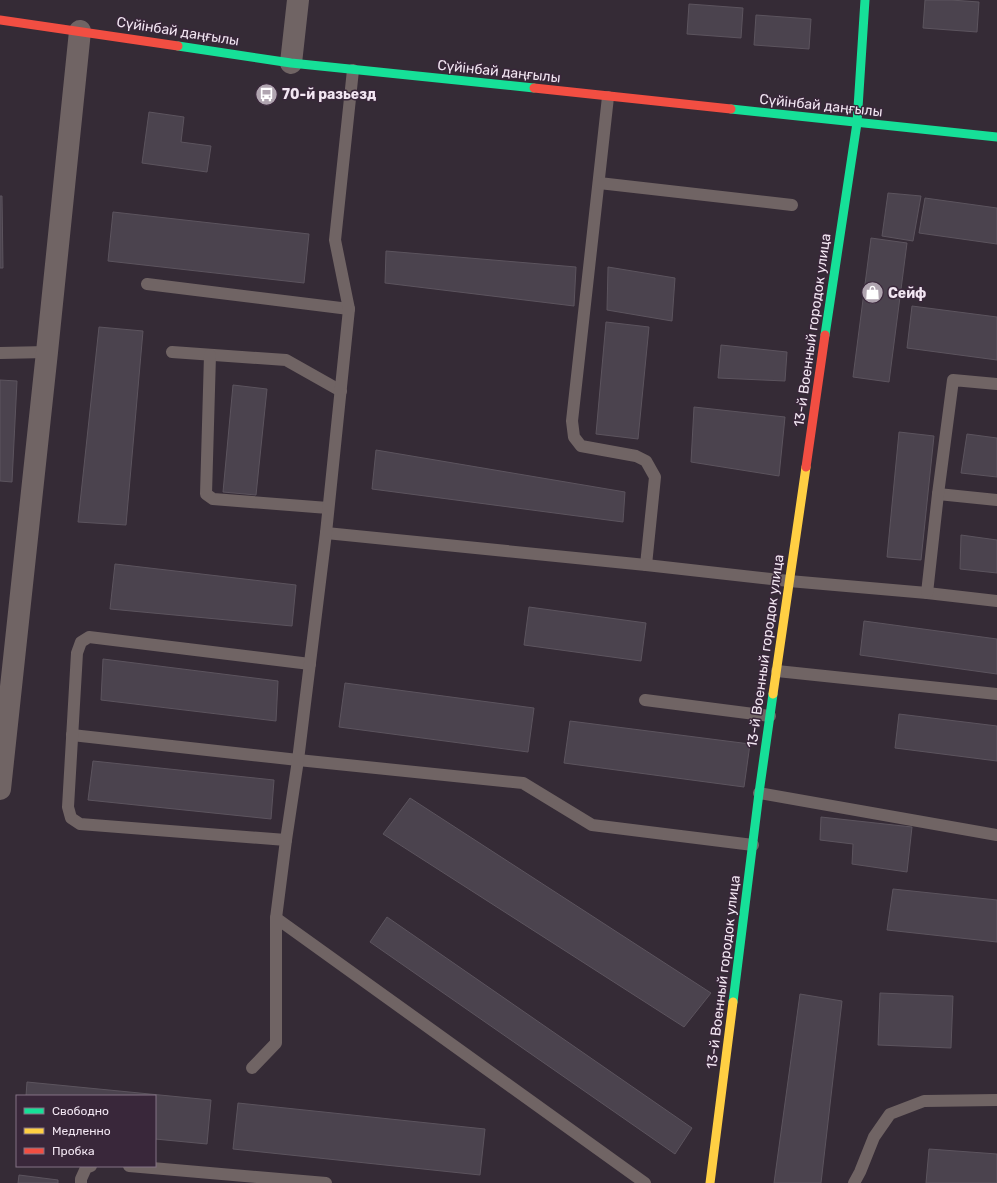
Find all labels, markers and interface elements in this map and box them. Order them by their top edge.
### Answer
street label: Сүйінбай даңғылы [115,13,240,50]
street label: Сүйінбай даңғылы [437,57,561,86]
bus stop icon: 70-й разьезд [253,81,279,107]
place label: 70-й разьезд [282,86,376,103]
street label: Сүйінбай даңғылы [759,91,883,120]
street label: 13-й Военный городок улица [790,232,834,428]
shop icon: Сейф [859,280,885,306]
place label: Сейф [888,285,926,302]
street label: 13-й Военный городок улица [743,553,787,749]
street label: 13-й Военный городок улица [703,874,744,1070]
legend [16,1095,156,1167]
text: Свободно [52,1104,109,1118]
text: Медленно [52,1124,111,1138]
text: Пробка [52,1144,95,1158]

